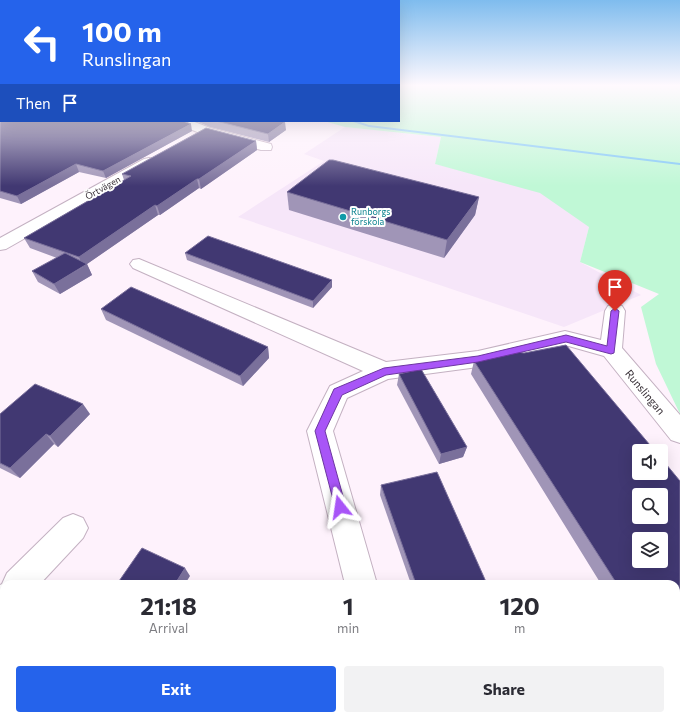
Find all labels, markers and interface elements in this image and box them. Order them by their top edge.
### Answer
text: 100 m [82,14,162,48]
icon: left [16,16,68,68]
text: Runslingan [82,48,171,70]
icon: arrive [59,92,81,114]
text: Then [16,94,51,112]
street label: Örtvägen [83,173,122,202]
place label: Runborgs förskola [351,206,390,227]
marker: Runborgs förskola [338,212,348,222]
pin [598,270,632,311]
icon: arrive [604,276,626,298]
street label: Runslingan [623,367,668,417]
map controls [632,444,668,568]
button: sound [632,444,668,480]
position arrow [319,486,361,528]
button: search [632,488,668,524]
button: layers [632,532,668,568]
text: 21:18 [140,591,197,620]
text: 1 [343,591,354,620]
text: 120 [499,591,540,620]
text: Arrival [149,620,188,636]
text: min [337,620,359,636]
text: m [514,620,525,636]
button: Exit [16,666,336,712]
button: Share [344,666,664,712]

